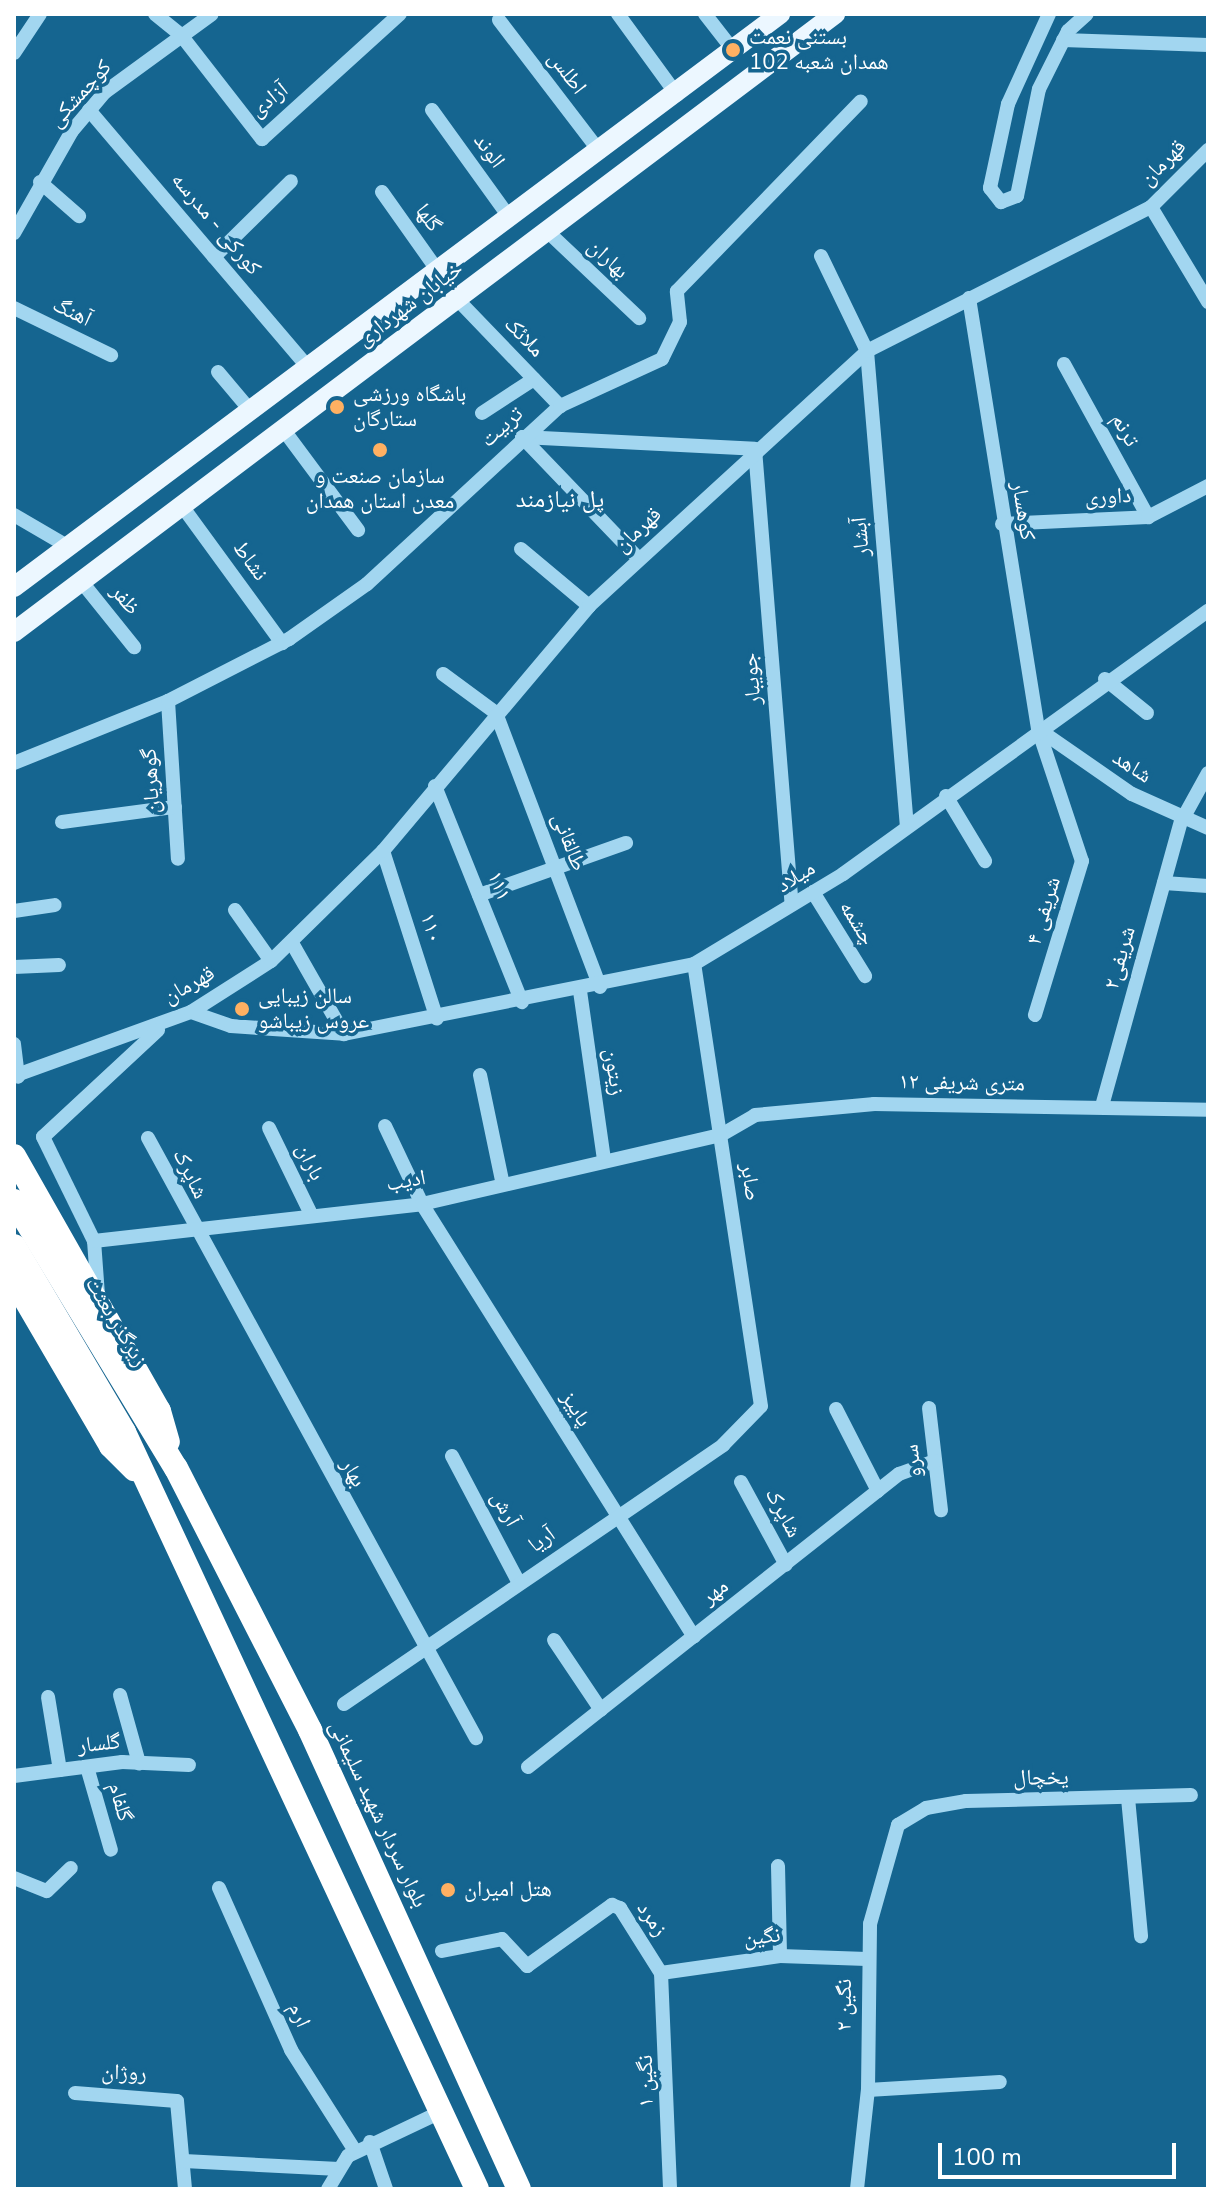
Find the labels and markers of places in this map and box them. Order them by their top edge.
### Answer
place label: بستنی نعمت همدان شعبه 102 [749,24,889,76]
marker: بستنی نعمت همدان شعبه 102 [724,41,742,59]
place label: باشگاه ورزشی ستارگان [353,381,466,432]
marker: باشگاه ورزشی ستارگان [328,398,346,416]
marker: سازمان صنعت و معدن استان همدان [371,441,389,459]
place label: سازمان صنعت و معدن استان همدان [306,463,454,514]
place label: سالن زیبایی عروس زیباشو [258,983,369,1034]
marker: سالن زیبایی عروس زیباشو [233,1000,251,1018]
place label: هتل امیران [464,1877,552,1903]
marker: هتل امیران [439,1881,457,1899]

